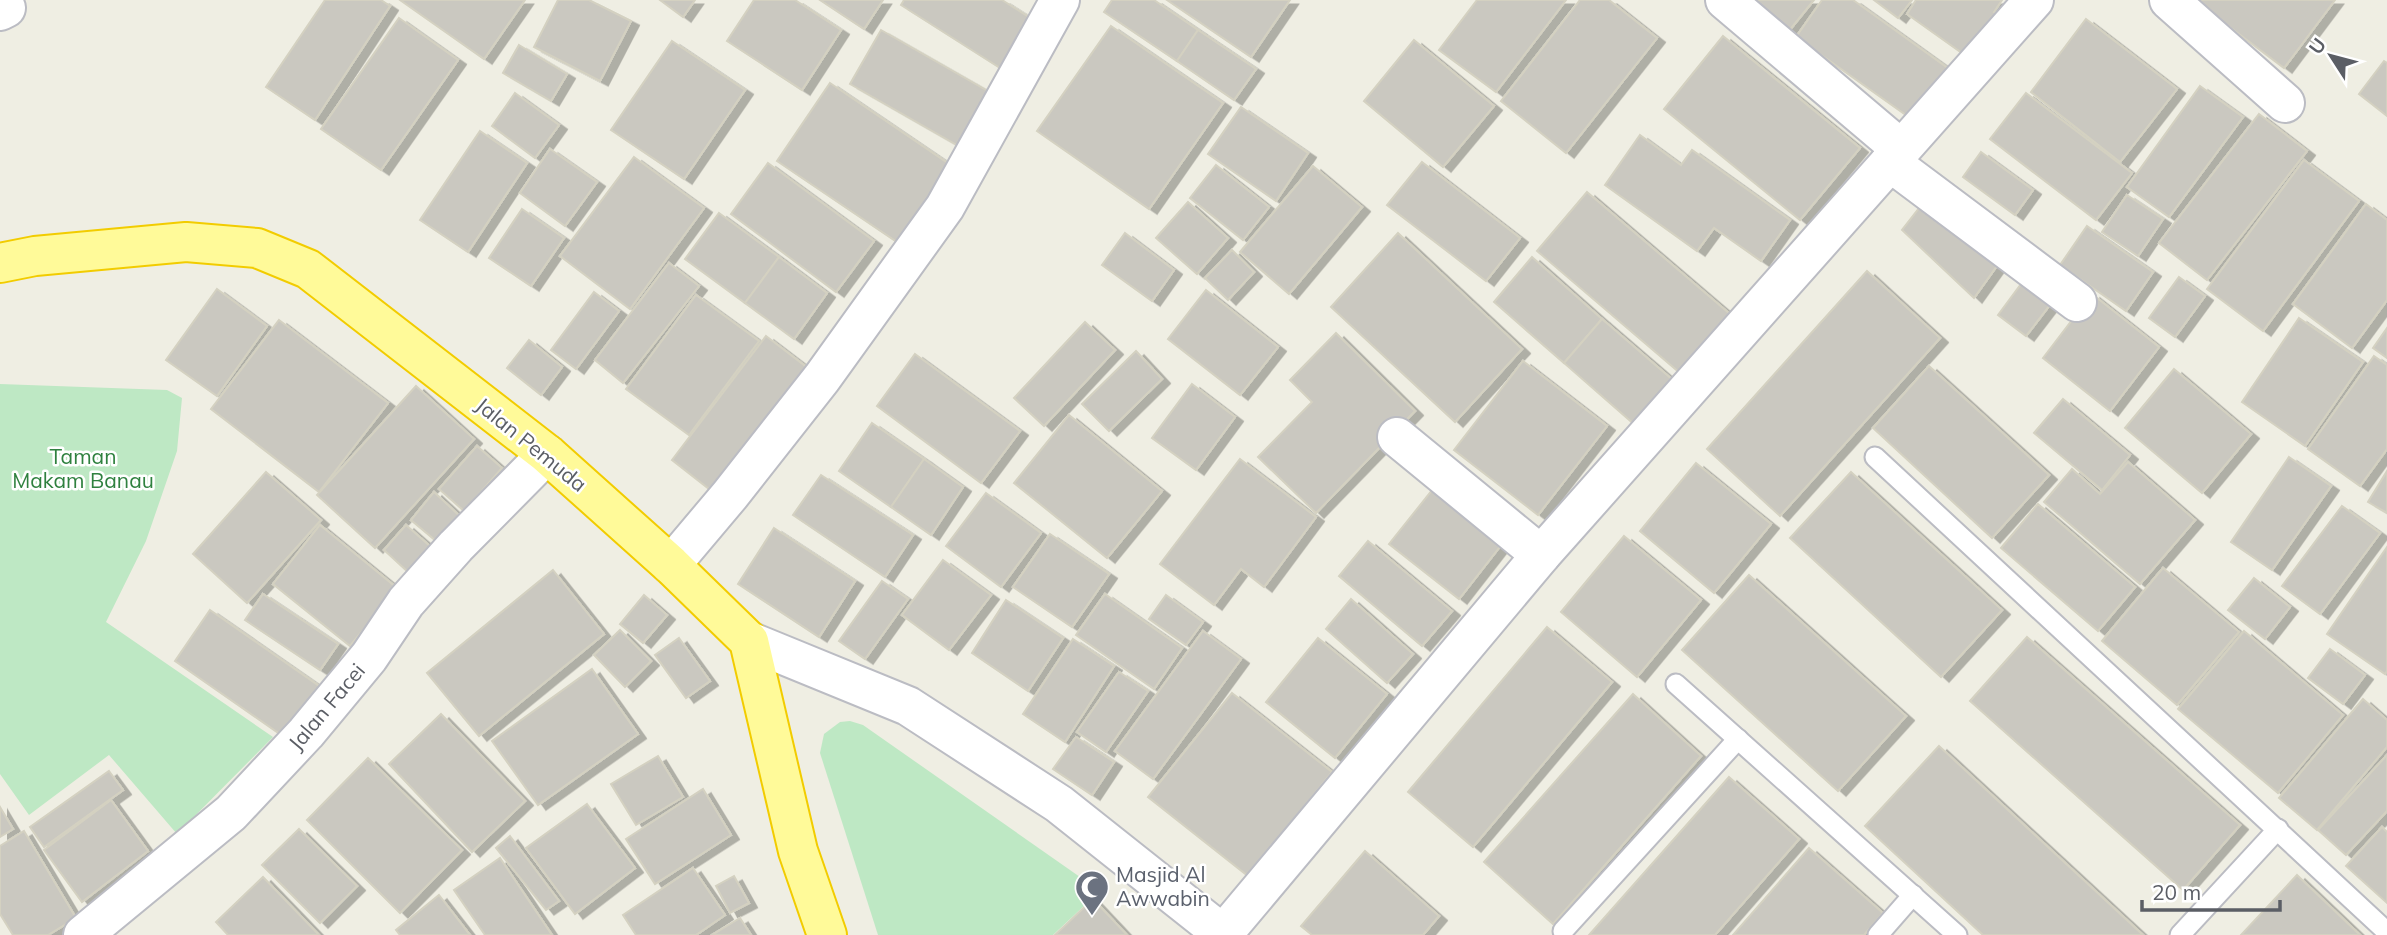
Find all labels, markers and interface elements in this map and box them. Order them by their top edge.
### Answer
north arrow [2296,21,2366,91]
text: U [2303,33,2331,59]
street label: Jalan Pemuda [471,392,592,497]
park label: Taman Makam Banau [12,443,154,493]
street label: Jalan Facei [282,658,370,755]
place label: Masjid Al Awwabin [1116,861,1210,911]
mosque icon: Masjid Al Awwabin [1073,868,1111,917]
scale bar [2142,869,2280,913]
text: 20 m [2152,879,2201,905]

